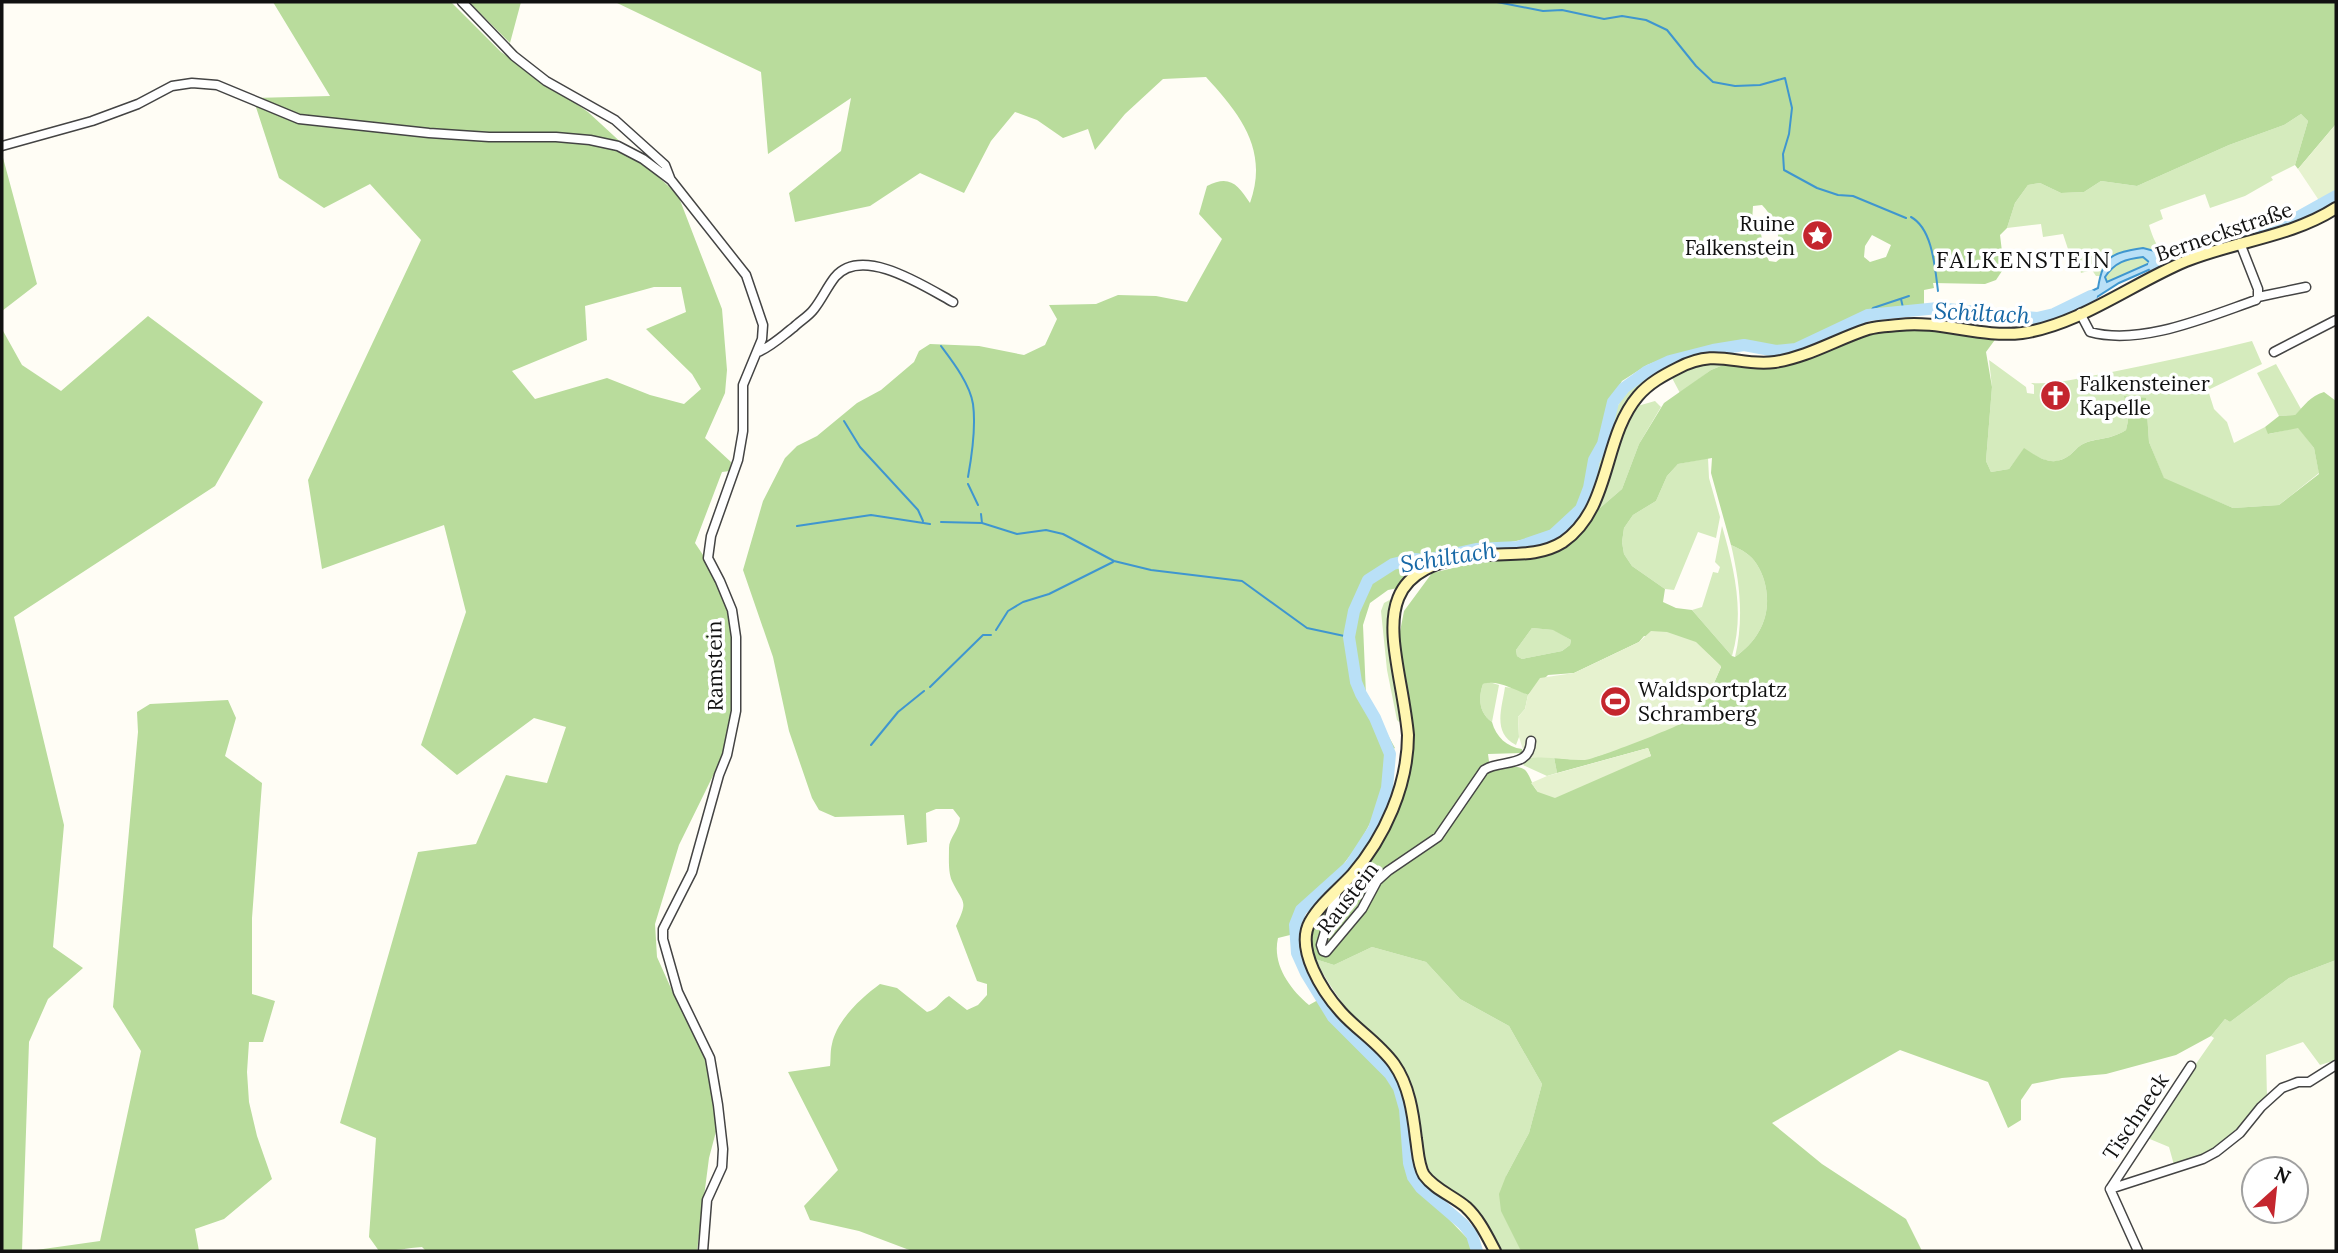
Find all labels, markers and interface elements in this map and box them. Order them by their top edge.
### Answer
street label: Berneckstraße [2152,195,2296,268]
place label: Ruine Falkenstein [1685,210,1795,261]
place icon: Ruine Falkenstein [1801,219,1835,253]
district label: FALKENSTEIN [1936,245,2112,274]
water label: Schiltach [1933,296,2031,329]
place label: Falkensteiner Kapelle [2079,370,2210,421]
church icon: Falkensteiner Kapelle [2039,379,2073,413]
water label: Schiltach [1398,535,1498,578]
street label: Ramstein [700,620,729,712]
place label: Waldsportplatz Schramberg [1638,676,1787,727]
sports icon: Waldsportplatz Schramberg [1598,685,1632,719]
street label: Raustein [1311,856,1384,939]
street label: Tischneck [2097,1067,2175,1165]
north arrow [2240,1155,2310,1225]
text: N [2271,1161,2295,1189]

